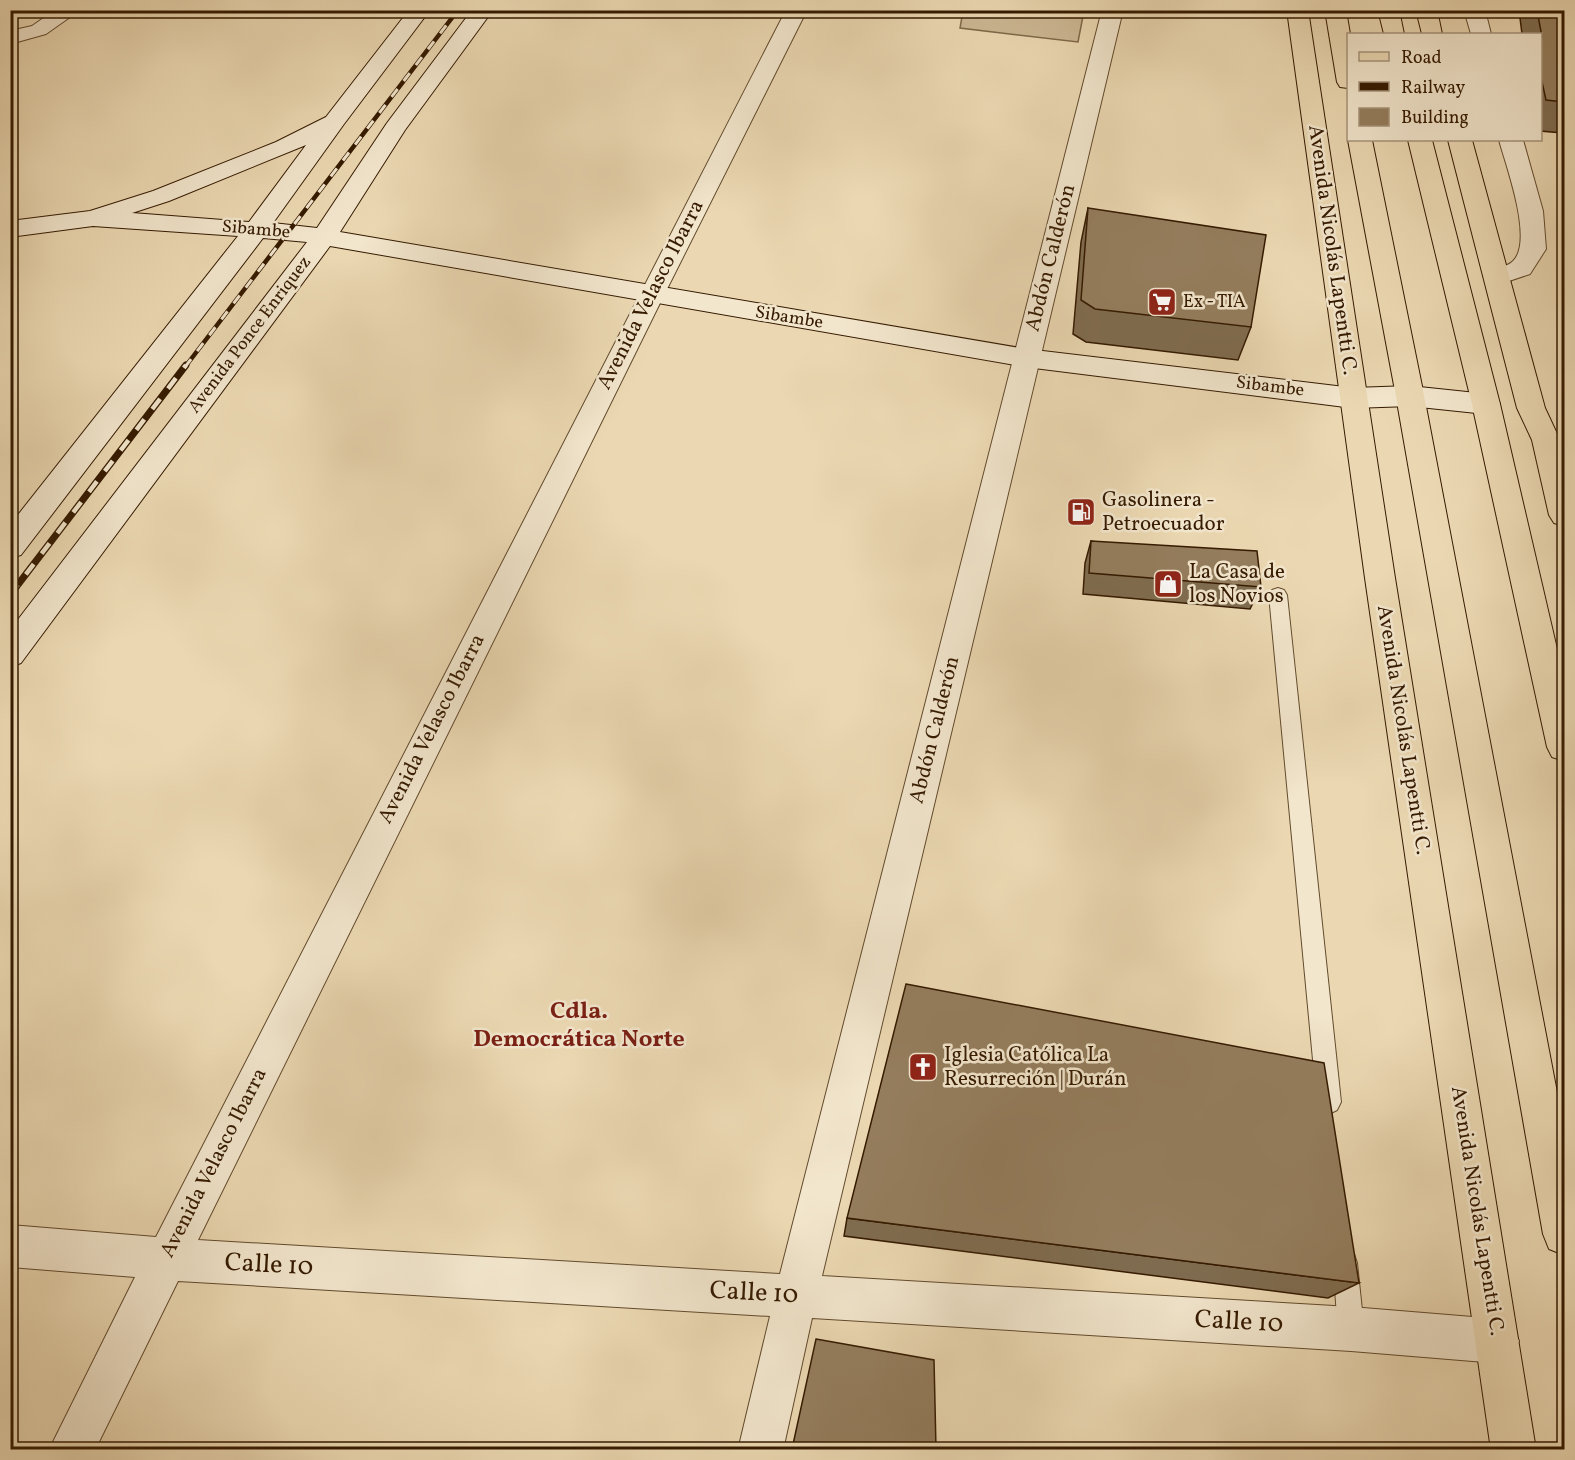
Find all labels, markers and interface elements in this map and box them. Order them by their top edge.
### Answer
legend [1347,33,1542,141]
text: Road [1401,46,1442,71]
text: Railway [1401,76,1465,101]
text: Building [1401,106,1469,131]
street label: Avenida Nicolás Lapentti C. [1300,123,1364,377]
street label: Abdón Calderón [1019,181,1083,335]
street label: Avenida Velasco Ibarra [591,195,711,395]
street label: Sibambe [221,215,291,245]
street label: Avenida Ponce Enriquez [183,251,317,419]
supermarket icon: Ex - TIA [1146,286,1178,318]
place label: Ex - TIA [1183,290,1246,315]
street label: Sibambe [753,300,825,336]
street label: Sibambe [1234,370,1306,404]
place label: Gasolinera - Petroecuador [1102,486,1225,539]
fuel station icon: Gasolinera - Petroecuador [1065,496,1097,528]
place label: La Casa de los Novios [1189,558,1285,611]
shop icon: La Casa de los Novios [1152,568,1184,600]
street label: Avenida Nicolás Lapentti C. [1369,603,1437,857]
street label: Avenida Velasco Ibarra [372,629,492,829]
street label: Abdón Calderón [903,653,967,807]
district label: Cdla. Democrática Norte [473,995,685,1057]
place label: Iglesia Católica La Resurreción | Durán [944,1041,1127,1094]
church icon: Iglesia Católica La Resurreción | Durán [907,1051,939,1083]
street label: Avenida Velasco Ibarra [154,1063,274,1263]
street label: Avenida Nicolás Lapentti C. [1443,1084,1511,1338]
street label: Calle 10 [224,1245,314,1285]
street label: Calle 10 [709,1273,799,1313]
street label: Calle 10 [1194,1302,1284,1342]

